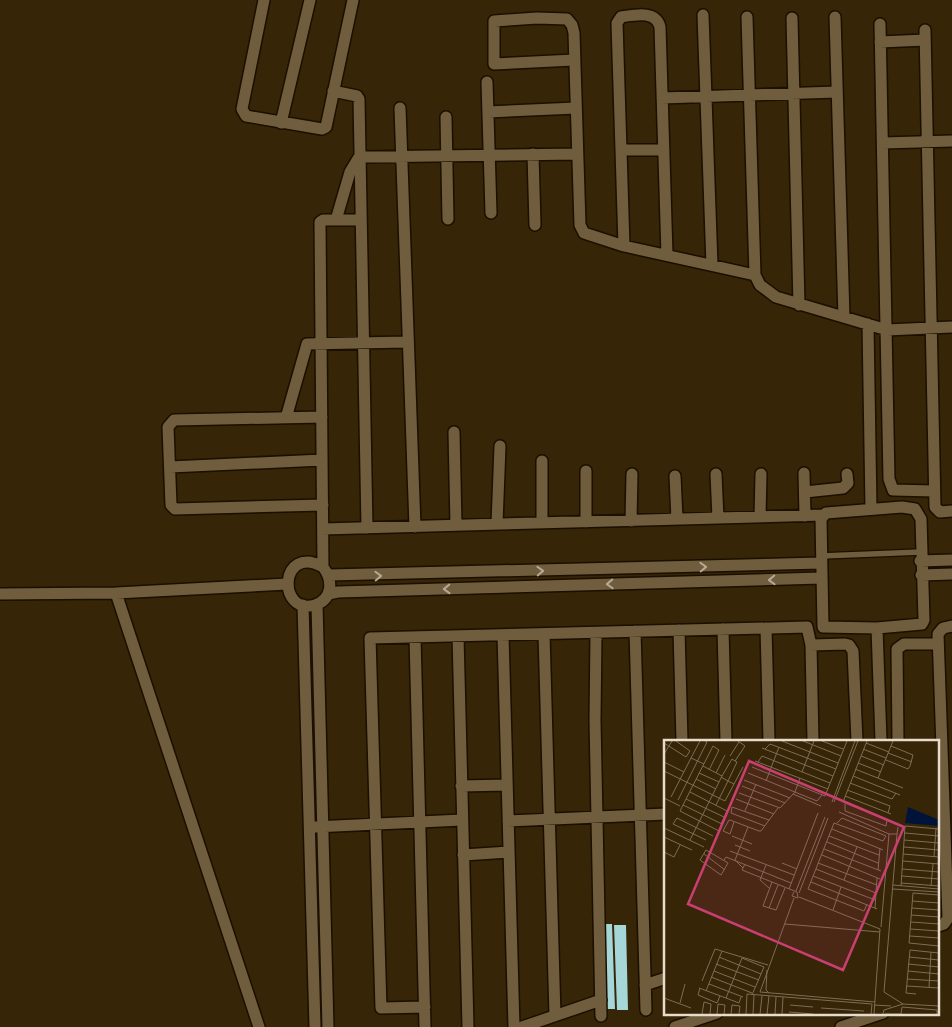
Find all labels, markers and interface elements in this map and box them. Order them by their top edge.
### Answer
one-way arrow [699,561,707,572]
one-way arrow [536,566,544,576]
one-way arrow [374,570,382,581]
one-way arrow [768,574,776,585]
one-way arrow [606,579,614,589]
one-way arrow [443,584,451,594]
inset map [664,740,940,1014]

